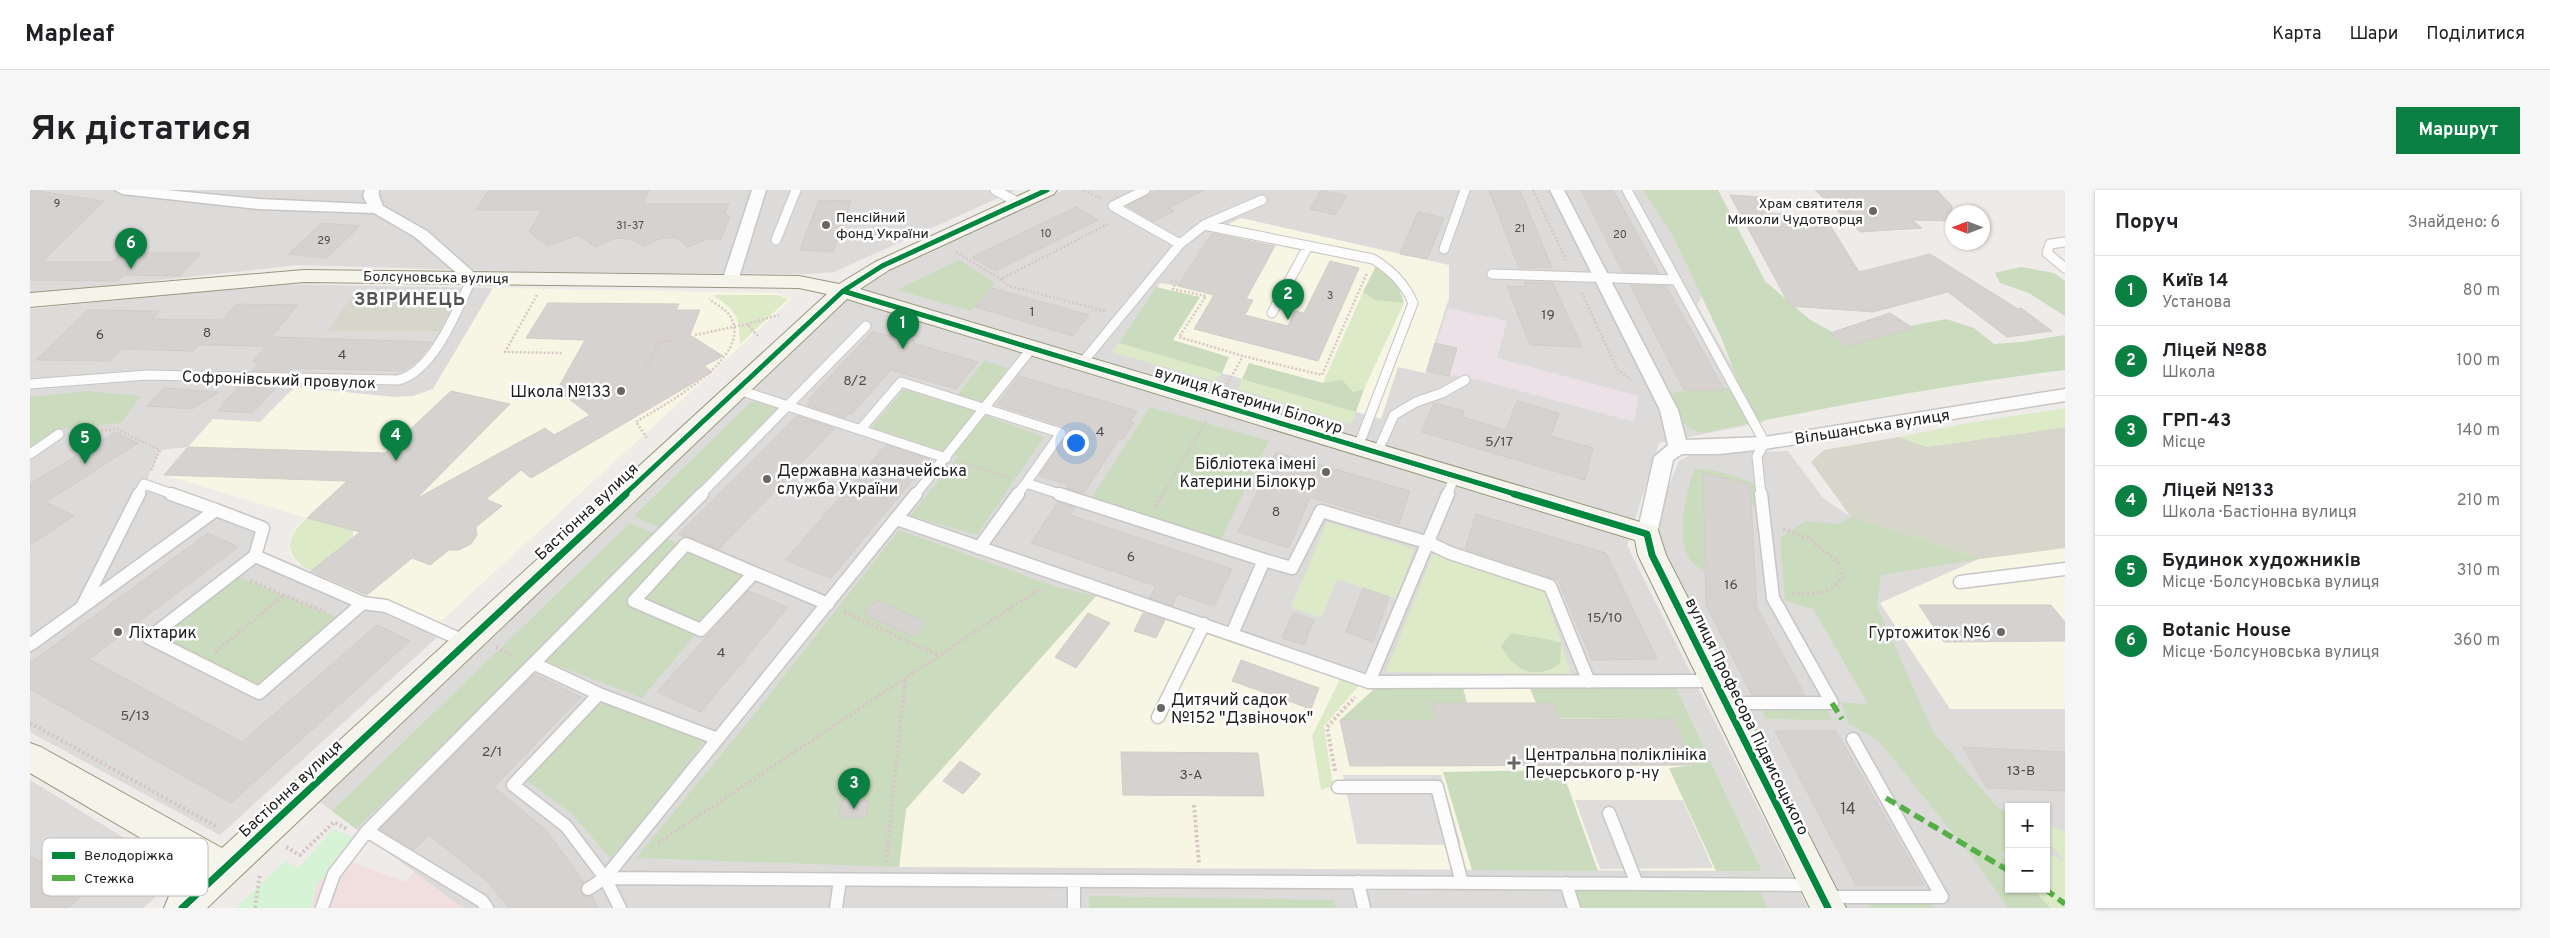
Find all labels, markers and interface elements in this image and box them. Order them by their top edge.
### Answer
text: Mapleaf [25,20,114,50]
text: Карта [2272,23,2321,46]
text: Шари [2349,23,2398,46]
text: Поділитися [2426,23,2525,46]
button: Маршрут [2396,107,2520,154]
text: Як дістатися [30,108,251,152]
place label: Храм святителя Миколи Чудотворця [1727,196,1863,229]
house number: 9 [54,197,60,211]
marker: Храм святителя Миколи Чудотворця [1867,205,1879,217]
north arrow [1945,205,1990,250]
text: Поруч [2115,209,2179,236]
place label: Пенсійний фонд України [836,210,929,243]
text: Знайдено: 6 [2408,213,2500,233]
house number: 31-37 [616,219,644,233]
marker: Пенсійний фонд України [820,219,832,231]
house number: 21 [1515,222,1525,236]
house number: 10 [1040,227,1052,241]
pin: 6 [115,228,147,269]
house number: 20 [1613,228,1627,242]
house number: 29 [317,234,331,248]
street label: Болсуновська вулиця [363,269,509,288]
text: Київ 14 [2162,269,2228,293]
pin: 2 [1272,279,1304,320]
text: 1 [2128,281,2134,301]
text: 80 m [2463,281,2500,301]
district label: ЗВІРИНЕЦЬ [354,289,466,312]
house number: 3 [1327,289,1333,303]
text: Установа [2162,293,2231,313]
house number: 1 [1029,304,1035,321]
house number: 19 [1541,307,1555,324]
pin: 1 [887,308,919,349]
house number: 8 [203,325,211,342]
house number: 6 [96,327,104,344]
text: Ліцей №88 [2162,339,2268,363]
house number: 4 [338,347,346,364]
text: 2 [2126,351,2136,371]
text: 100 m [2456,351,2500,371]
street label: вулиця Катерини Білокур [1152,363,1345,439]
text: Школа [2162,363,2215,383]
street label: Софронівський провулок [181,368,376,394]
house number: 8/2 [843,373,867,390]
place label: Школа №133 [510,383,611,403]
marker: Школа №133 [615,385,627,397]
street label: Вільшанська вулиця [1793,406,1951,450]
text: ГРП-43 [2162,409,2231,433]
pin: 4 [380,420,412,461]
text: 3 [2126,421,2136,441]
text: 140 m [2457,421,2500,441]
pin: 5 [69,423,101,464]
house number: 4 [1096,424,1104,441]
your location [1063,430,1089,456]
text: Місце [2162,433,2206,453]
house number: 5/17 [1485,434,1513,451]
place label: Бібліотека імені Катерини Білокур [1179,455,1316,493]
street label: Бастіонна вулиця [532,459,643,565]
place label: Державна казначейська служба України [777,462,967,500]
marker: Бібліотека імені Катерини Білокур [1320,466,1332,478]
marker: Державна казначейська служба України [761,473,773,485]
text: Ліцей №133 [2162,479,2274,503]
text: 4 [2126,491,2136,511]
text: 210 m [2457,491,2500,511]
text: Школа · Бастіонна вулиця [2162,503,2357,523]
house number: 8 [1272,504,1280,521]
house number: 6 [1127,549,1135,566]
text: Будинок художників [2162,549,2361,573]
text: 5 [2126,561,2136,581]
text: 310 m [2457,561,2500,581]
text: Місце · Болсуновська вулиця [2162,573,2380,593]
house number: 16 [1724,577,1738,594]
street label: вулиця Професора Підвисоцького [1680,595,1813,839]
house number: 15/10 [1588,610,1623,627]
text: Botanic House [2162,619,2291,643]
place label: Ліхтарик [128,624,197,644]
place label: Гуртожиток №6 [1868,624,1991,644]
marker: Ліхтарик [112,626,124,638]
marker: Гуртожиток №6 [1995,626,2007,638]
text: 6 [2126,631,2136,651]
text: 360 m [2453,631,2500,651]
text: Місце · Болсуновська вулиця [2162,643,2380,663]
house number: 4 [717,645,725,662]
place label: Дитячий садок №152 "Дзвіночок" [1171,691,1313,729]
marker: Дитячий садок №152 "Дзвіночок" [1155,702,1167,714]
house number: 5/13 [120,708,150,725]
street label: Бастіонна вулиця [236,736,347,842]
house number: 2/1 [482,744,502,761]
place label: Центральна поліклініка Печерського р-ну [1525,746,1707,784]
marker: Центральна поліклініка Печерського р-ну [1507,756,1521,770]
house number: 13-В [2007,763,2035,780]
house number: 3-А [1179,767,1203,784]
pin: 3 [838,768,870,809]
house number: 14 [1840,800,1856,820]
map controls [2005,803,2050,893]
button: + [2005,803,2050,848]
legend [42,838,208,896]
text: Велодоріжка [84,848,173,865]
button: − [2005,848,2050,893]
text: Стежка [84,871,134,888]

